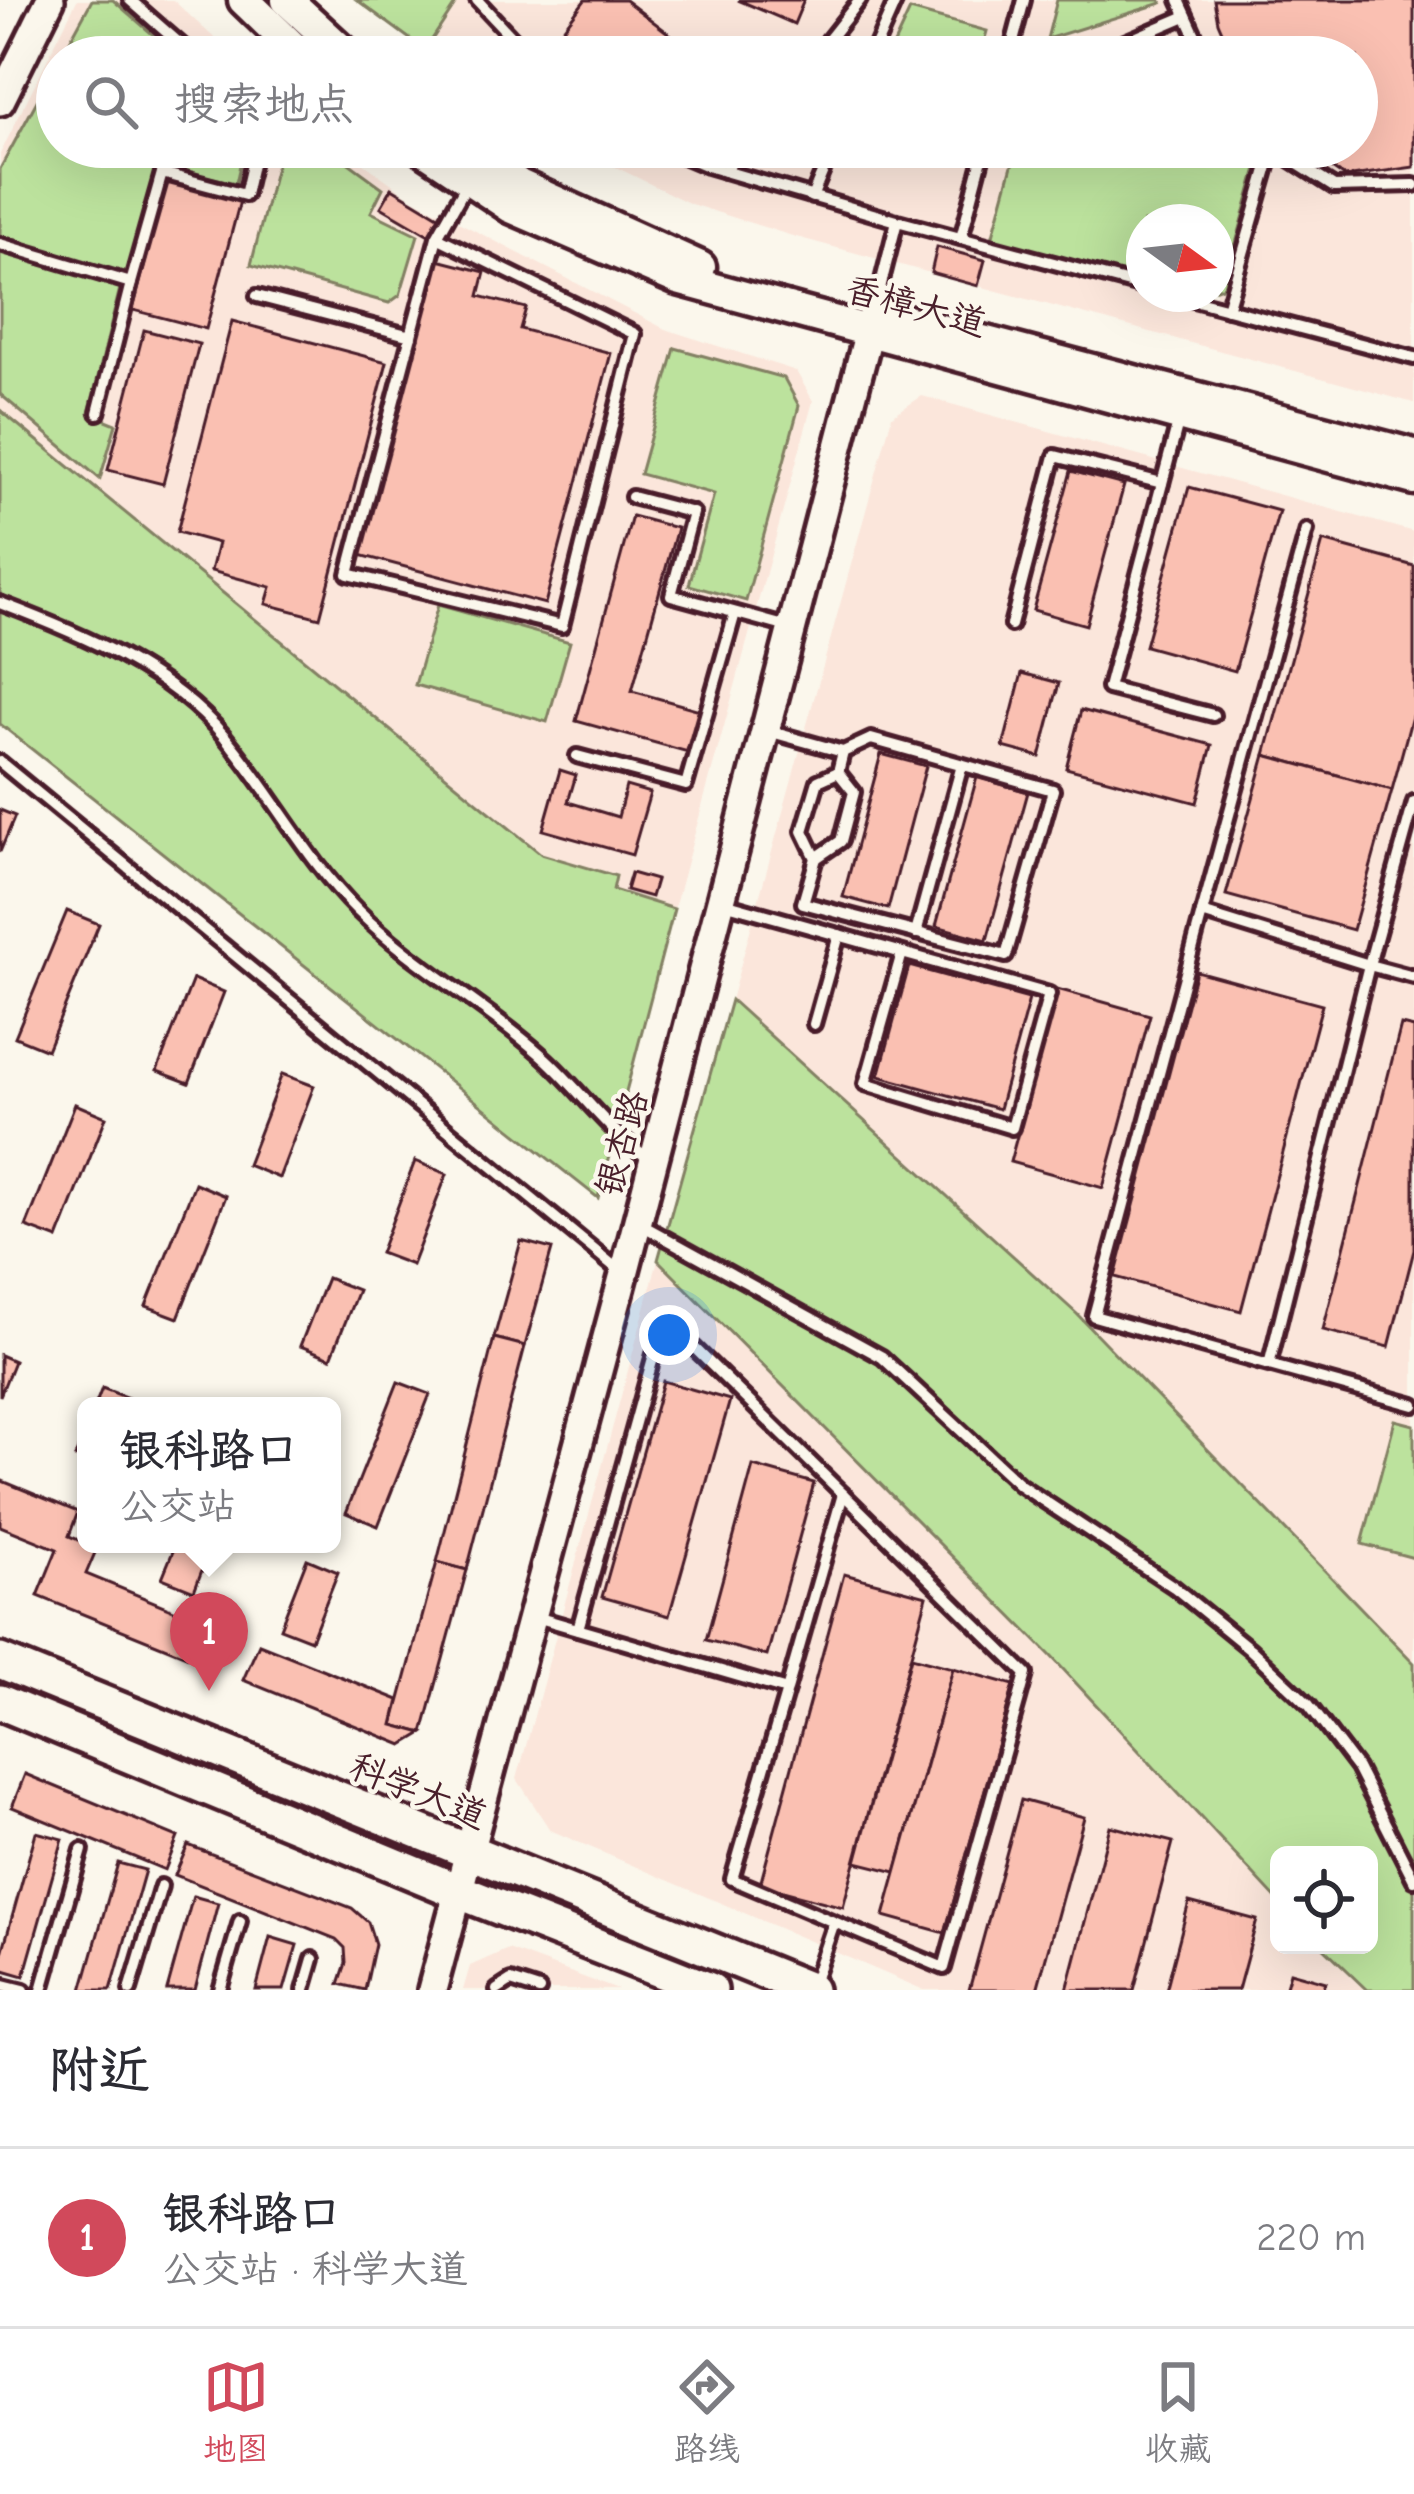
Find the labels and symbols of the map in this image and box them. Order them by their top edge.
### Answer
north arrow [1126,204,1234,312]
street label: 香樟大道 [841,268,990,345]
street label: 银杏路 [589,1086,656,1201]
your location [639,1305,699,1365]
pin: 1 [170,1592,248,1691]
street label: 科学大道 [344,1745,493,1837]

